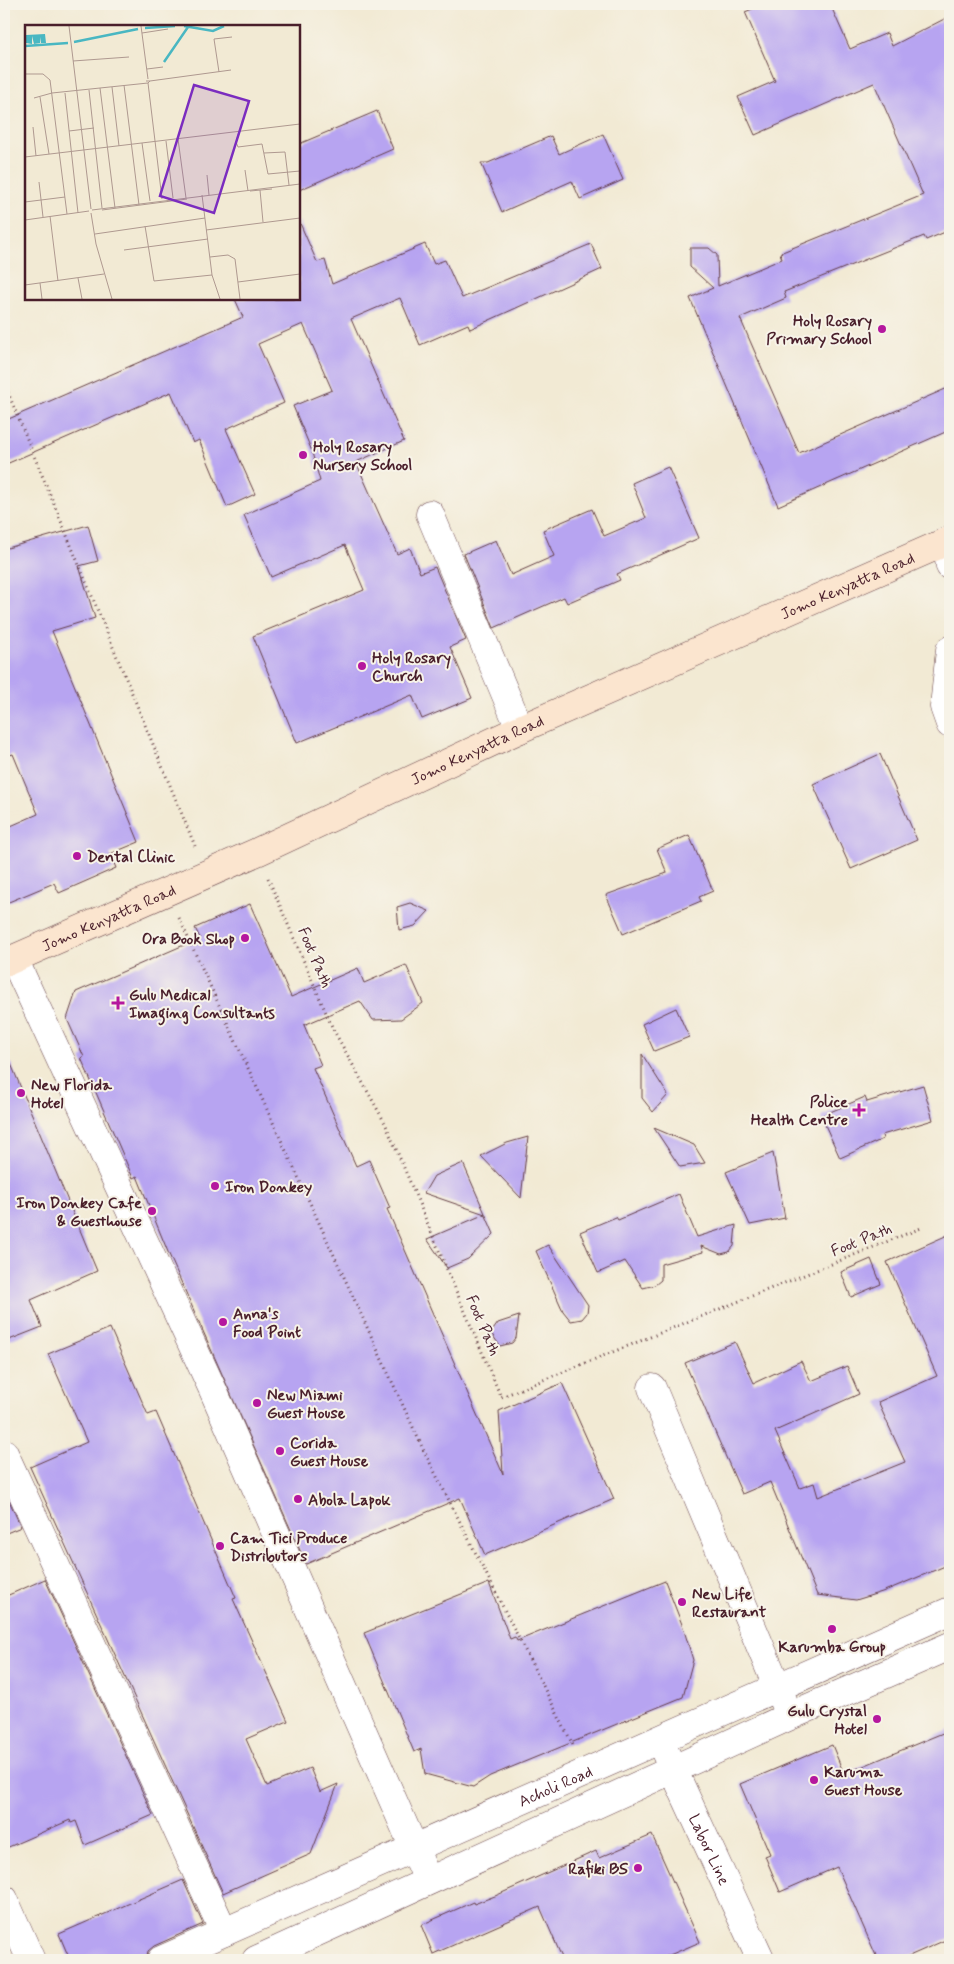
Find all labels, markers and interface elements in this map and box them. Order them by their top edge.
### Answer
inset map [25,25,300,300]
place label: Holy Rosary Primary School [766,311,872,350]
marker: Holy Rosary Primary School [876,323,888,335]
place label: Holy Rosary Nursery School [313,437,412,476]
marker: Holy Rosary Nursery School [297,449,309,461]
street label: Jomo Kenyatta Road [777,548,918,625]
place label: Holy Rosary Church [372,648,452,687]
marker: Holy Rosary Church [356,660,368,672]
street label: Jomo Kenyatta Road [408,711,547,791]
place label: Dental Clinic [87,847,176,868]
marker: Dental Clinic [71,850,83,862]
street label: Jomo Kenyatta Road [39,880,179,957]
street label: Foot Path [292,924,337,991]
place label: Ora Book Shop [142,929,235,950]
marker: Ora Book Shop [239,932,251,944]
place label: Gulu Medical Imaging Consultants [129,985,276,1026]
marker: Gulu Medical Imaging Consultants [111,996,125,1010]
place label: New Florida Hotel [31,1075,112,1114]
marker: New Florida Hotel [15,1087,27,1099]
place label: Police Health Centre [751,1092,848,1131]
marker: Police Health Centre [852,1103,866,1117]
place label: Iron Donkey [225,1177,312,1198]
marker: Iron Donkey [209,1180,221,1192]
place label: Iron Donkey Cafe & Guesthouse [16,1193,142,1232]
marker: Iron Donkey Cafe & Guesthouse [146,1205,158,1217]
street label: Foot Path [828,1219,895,1262]
street label: Foot Path [460,1292,505,1359]
place label: Anna's Food Point [233,1304,301,1343]
marker: Anna's Food Point [217,1316,229,1328]
place label: New Miami Guest House [267,1385,346,1424]
marker: New Miami Guest House [251,1397,263,1409]
place label: Corida Guest House [290,1433,369,1472]
marker: Corida Guest House [274,1445,286,1457]
place label: Abola Lapok [308,1490,391,1511]
marker: Abola Lapok [292,1493,304,1505]
place label: Cam Tici Produce Distributors [230,1528,348,1567]
marker: Cam Tici Produce Distributors [214,1540,226,1552]
place label: New Life Restaurant [692,1584,767,1623]
marker: New Life Restaurant [676,1596,688,1608]
marker: Karumba Group [826,1623,838,1635]
place label: Karumba Group [778,1637,886,1658]
place label: Gulu Crystal Hotel [787,1701,867,1740]
marker: Gulu Crystal Hotel [871,1713,883,1725]
street label: Acholi Road [516,1761,596,1813]
place label: Karuma Guest House [824,1762,903,1801]
marker: Karuma Guest House [808,1774,820,1786]
street label: Labor Line [683,1811,734,1889]
place label: Rafiki BS [568,1859,628,1880]
marker: Rafiki BS [632,1862,644,1874]

